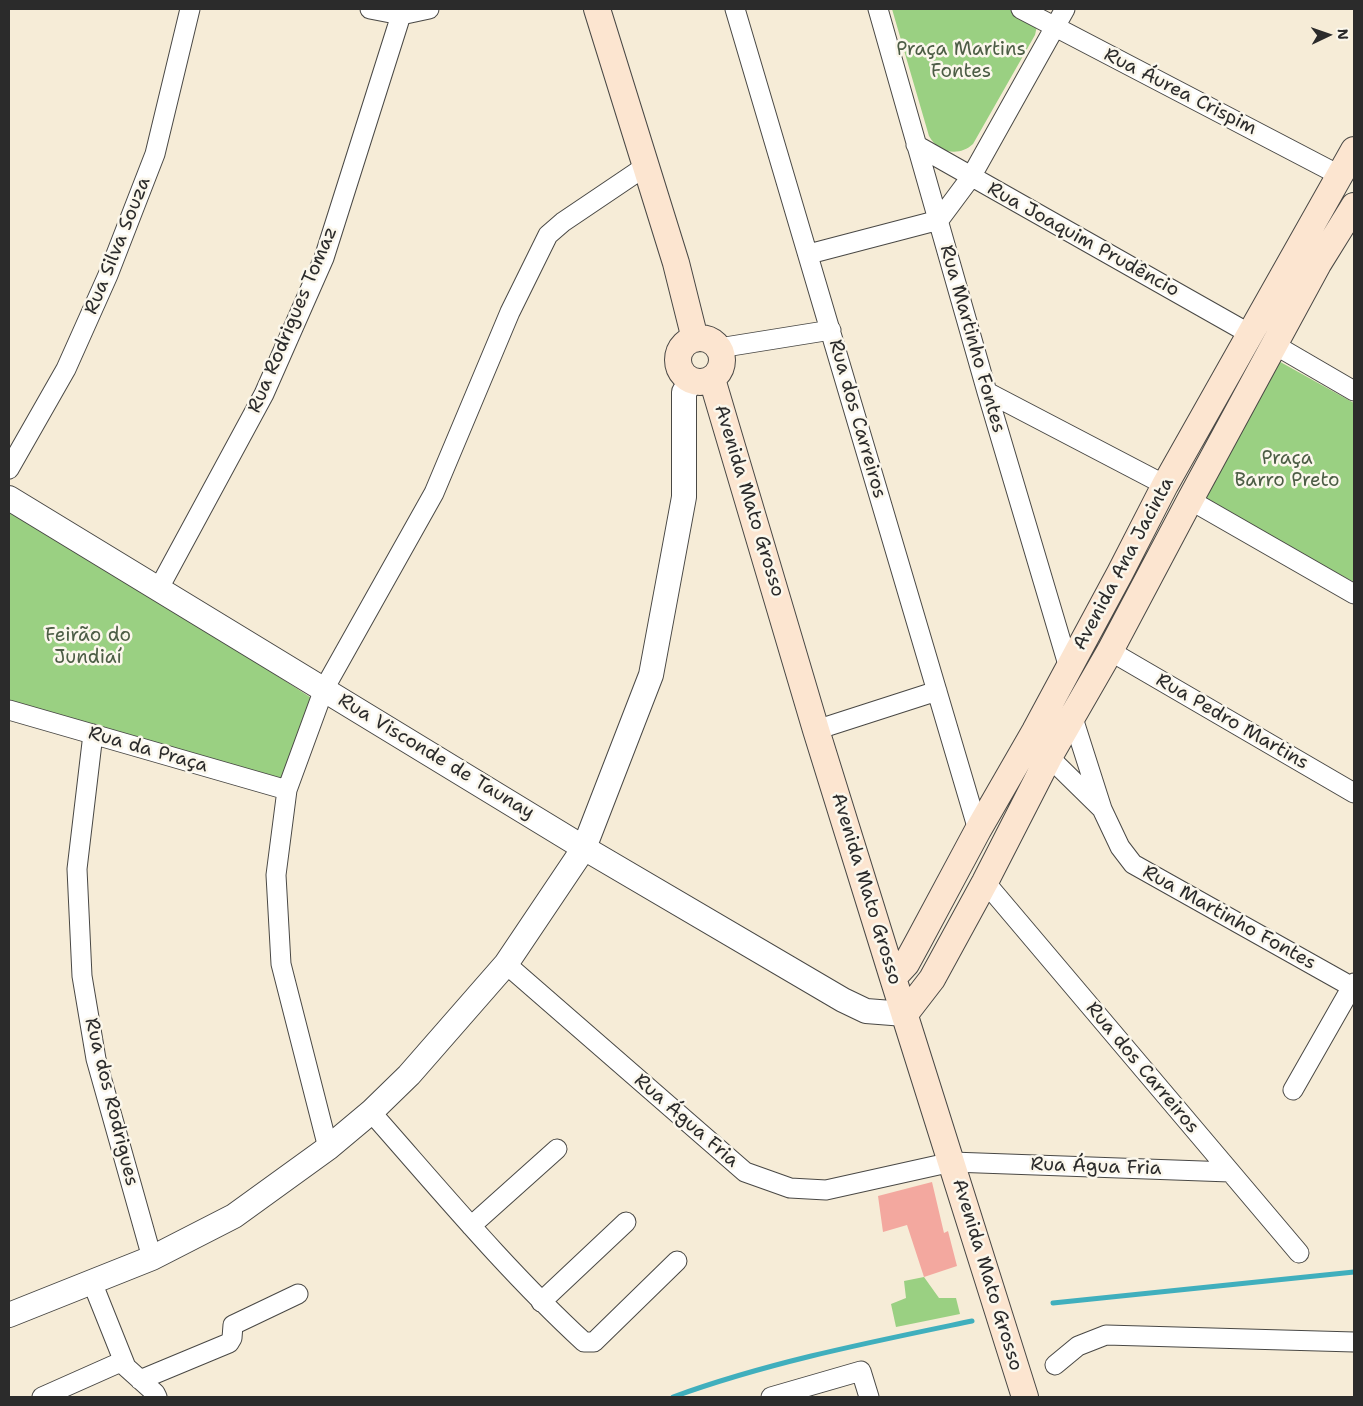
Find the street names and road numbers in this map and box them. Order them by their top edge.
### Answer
street label: Rua Áurea Crispim [1100,44,1260,140]
street label: Rua Silva Souza [80,174,156,318]
street label: Rua Joaquim Prudêncio [983,178,1183,302]
street label: Rua Rodrigues Tomaz [243,223,343,417]
street label: Rua Martinho Fontes [934,242,1010,436]
street label: Rua dos Carreiros [823,337,891,501]
street label: Avenida Mato Grosso [709,402,789,600]
street label: Avenida Ana Jacinta [1069,474,1179,654]
street label: Rua Pedro Martins [1152,669,1312,775]
street label: Rua Visconde de Taunay [334,689,538,825]
street label: Rua da Praça [86,722,210,778]
street label: Avenida Mato Grosso [826,790,906,988]
street label: Rua Martinho Fontes [1138,861,1320,975]
street label: Rua dos Carreiros [1080,998,1204,1138]
street label: Rua dos Rodrigues [79,1016,143,1188]
street label: Rua Água Fria [629,1069,743,1173]
street label: Rua Água Fria [1030,1153,1162,1181]
street label: Avenida Mato Grosso [947,1176,1027,1374]

